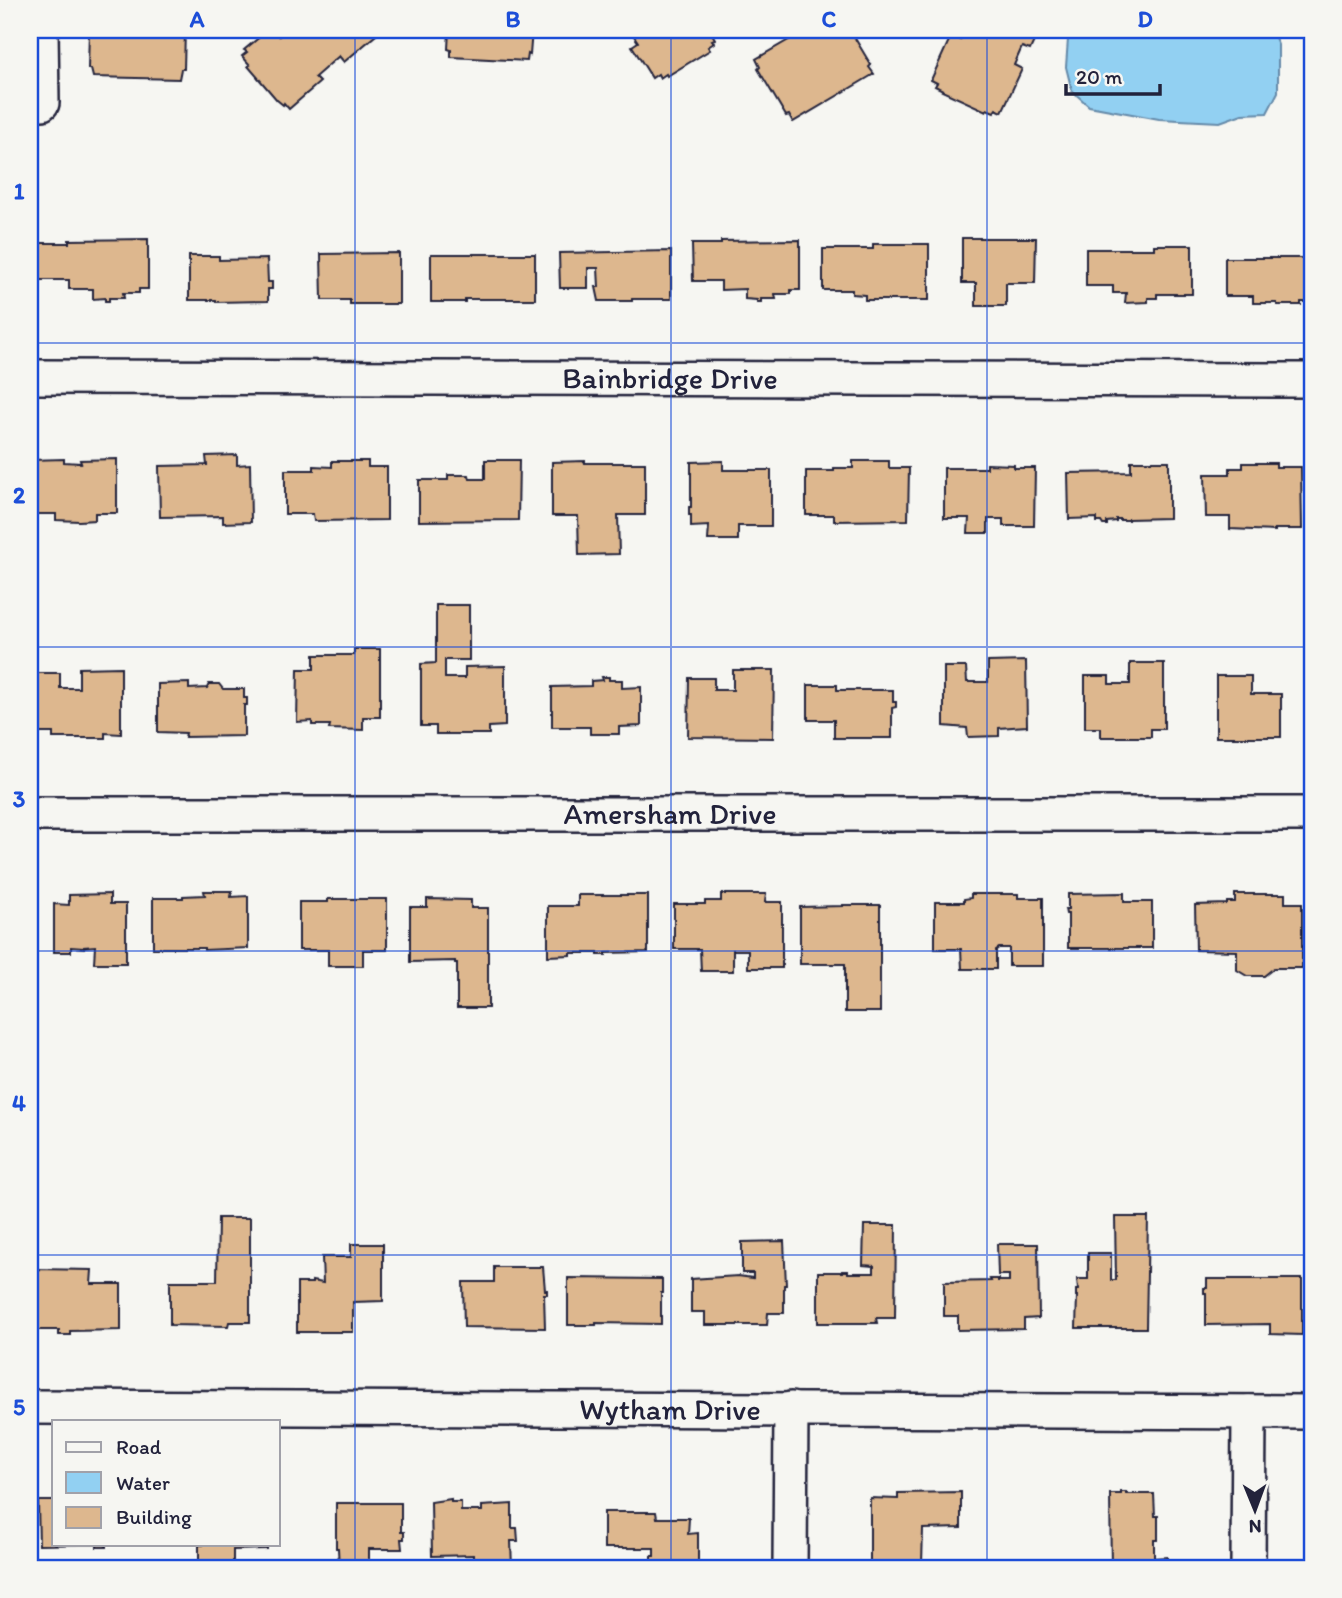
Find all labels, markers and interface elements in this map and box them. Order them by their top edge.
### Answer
text: A [189,5,205,33]
text: B [506,5,521,33]
text: C [822,5,837,33]
text: D [1137,5,1153,33]
scale bar [1066,52,1160,96]
text: 20 m [1076,64,1123,89]
text: 1 [14,177,25,205]
street label: Bainbridge Drive [562,359,778,397]
text: 2 [13,481,26,509]
text: 3 [13,785,26,813]
street label: Amersham Drive [564,795,777,832]
text: 4 [12,1089,26,1117]
street label: Wytham Drive [579,1390,761,1428]
text: 5 [13,1393,25,1421]
legend [52,1420,280,1546]
text: Road [116,1434,162,1459]
text: Water [116,1470,170,1495]
north arrow [1220,1476,1290,1546]
text: Building [116,1504,192,1529]
text: N [1249,1515,1262,1538]

